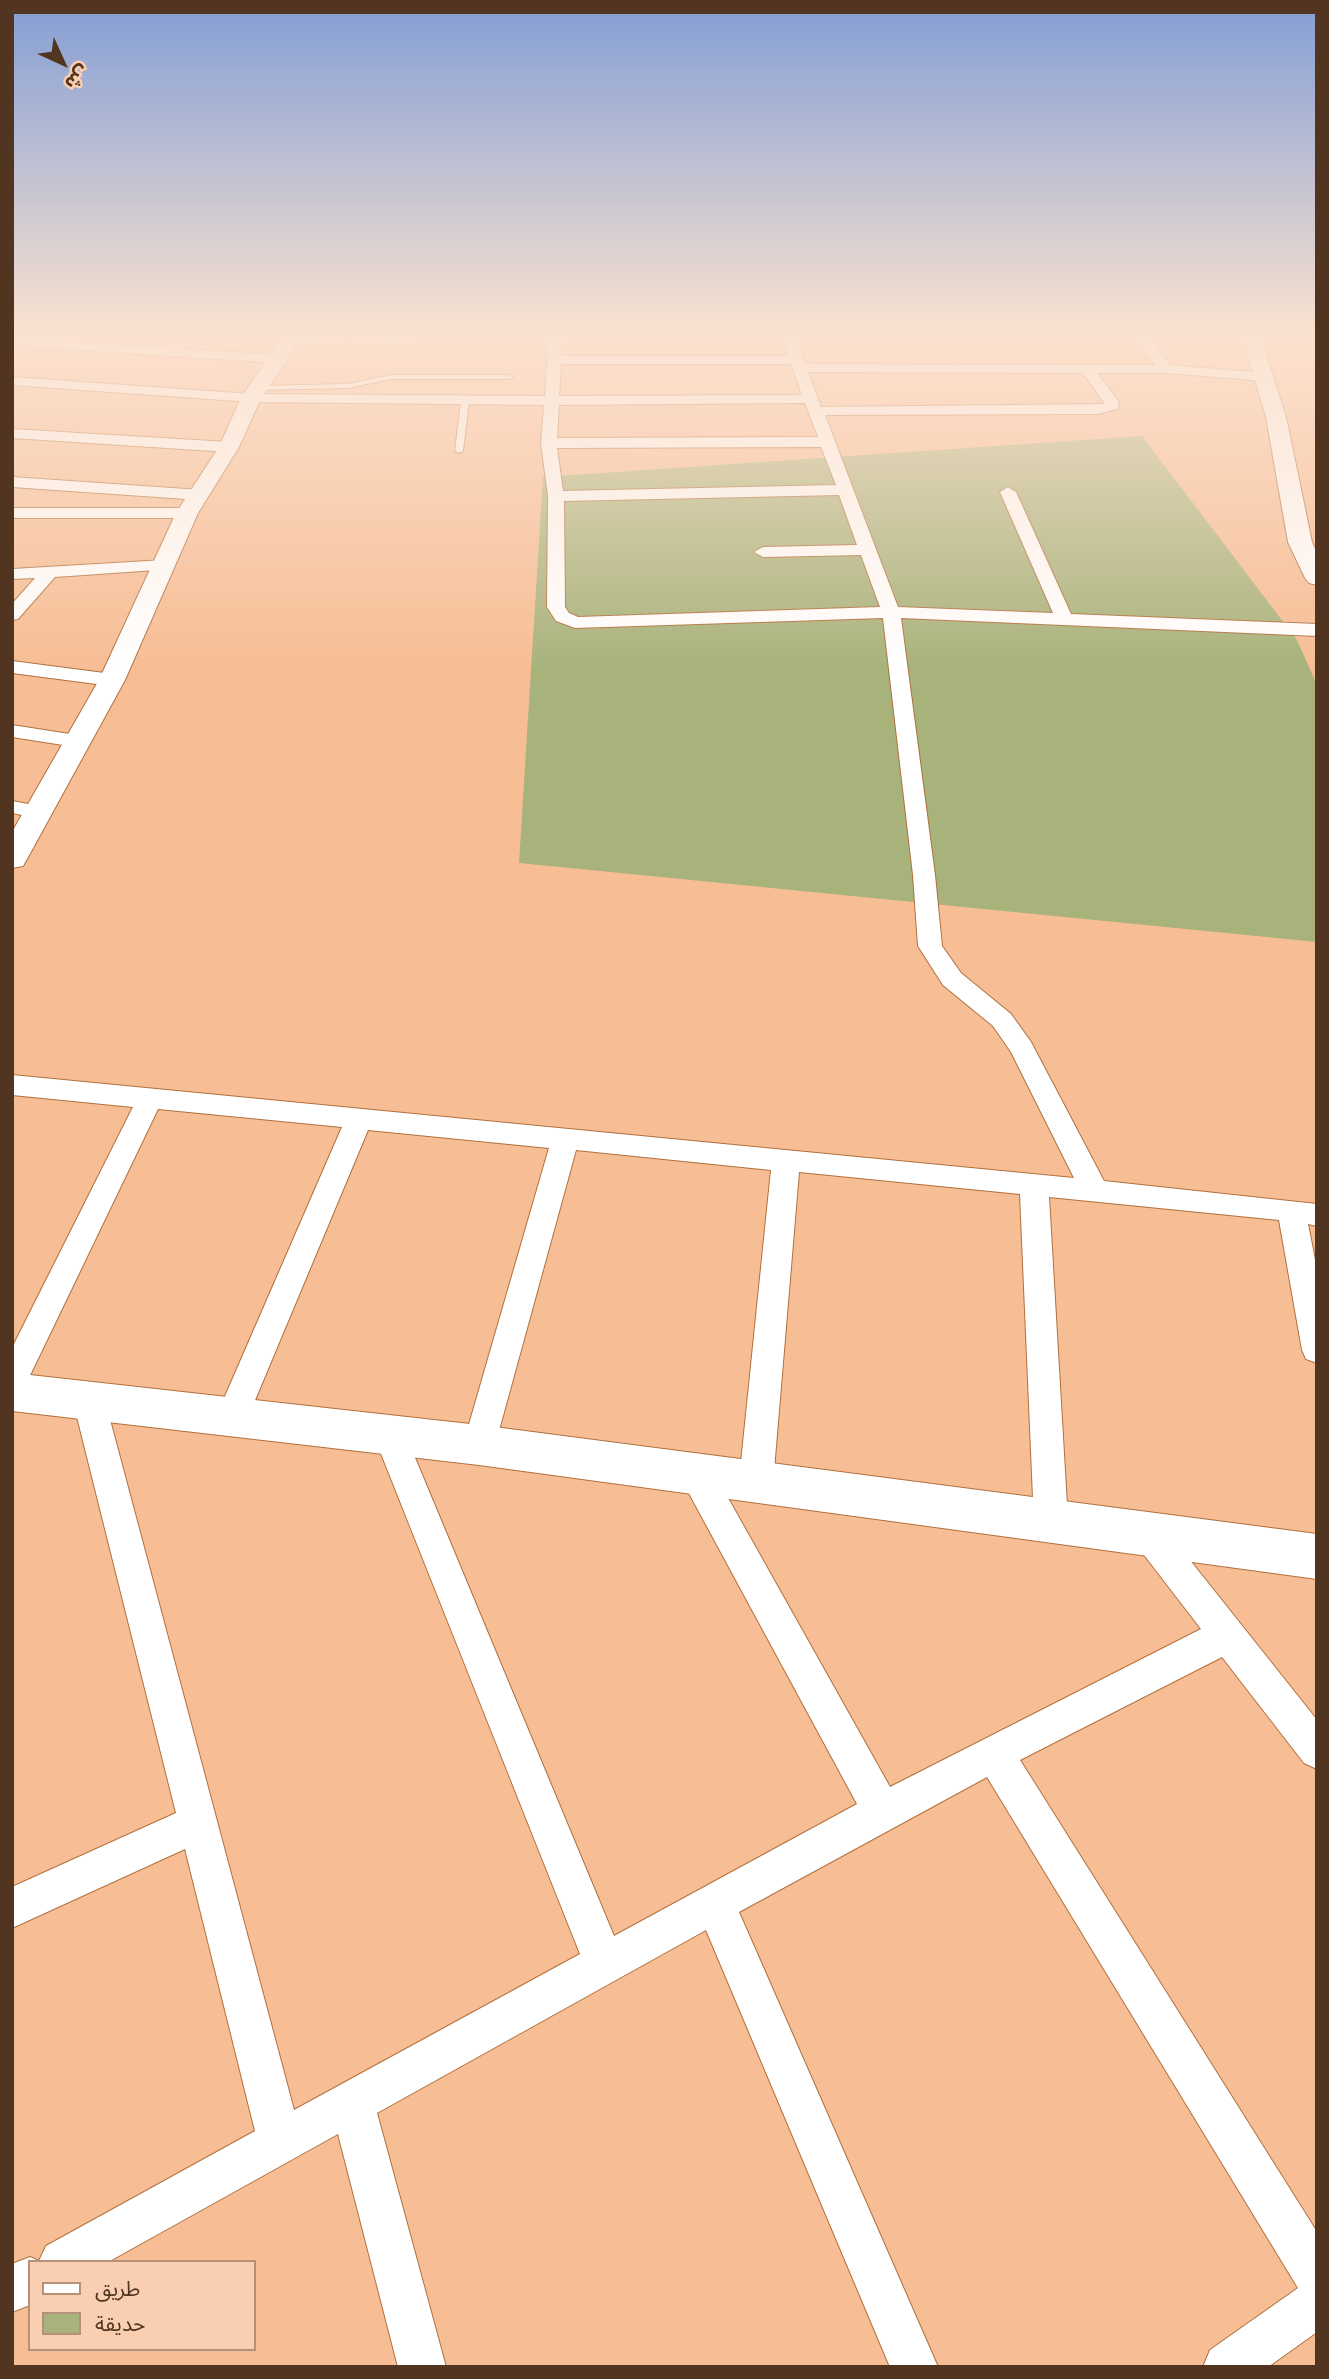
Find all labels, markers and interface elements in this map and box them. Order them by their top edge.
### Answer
north arrow [28,28,98,98]
text: ش [60,60,96,96]
legend [28,2260,256,2351]
text: طريق [95,2275,140,2302]
text: حديقة [95,2310,145,2337]

